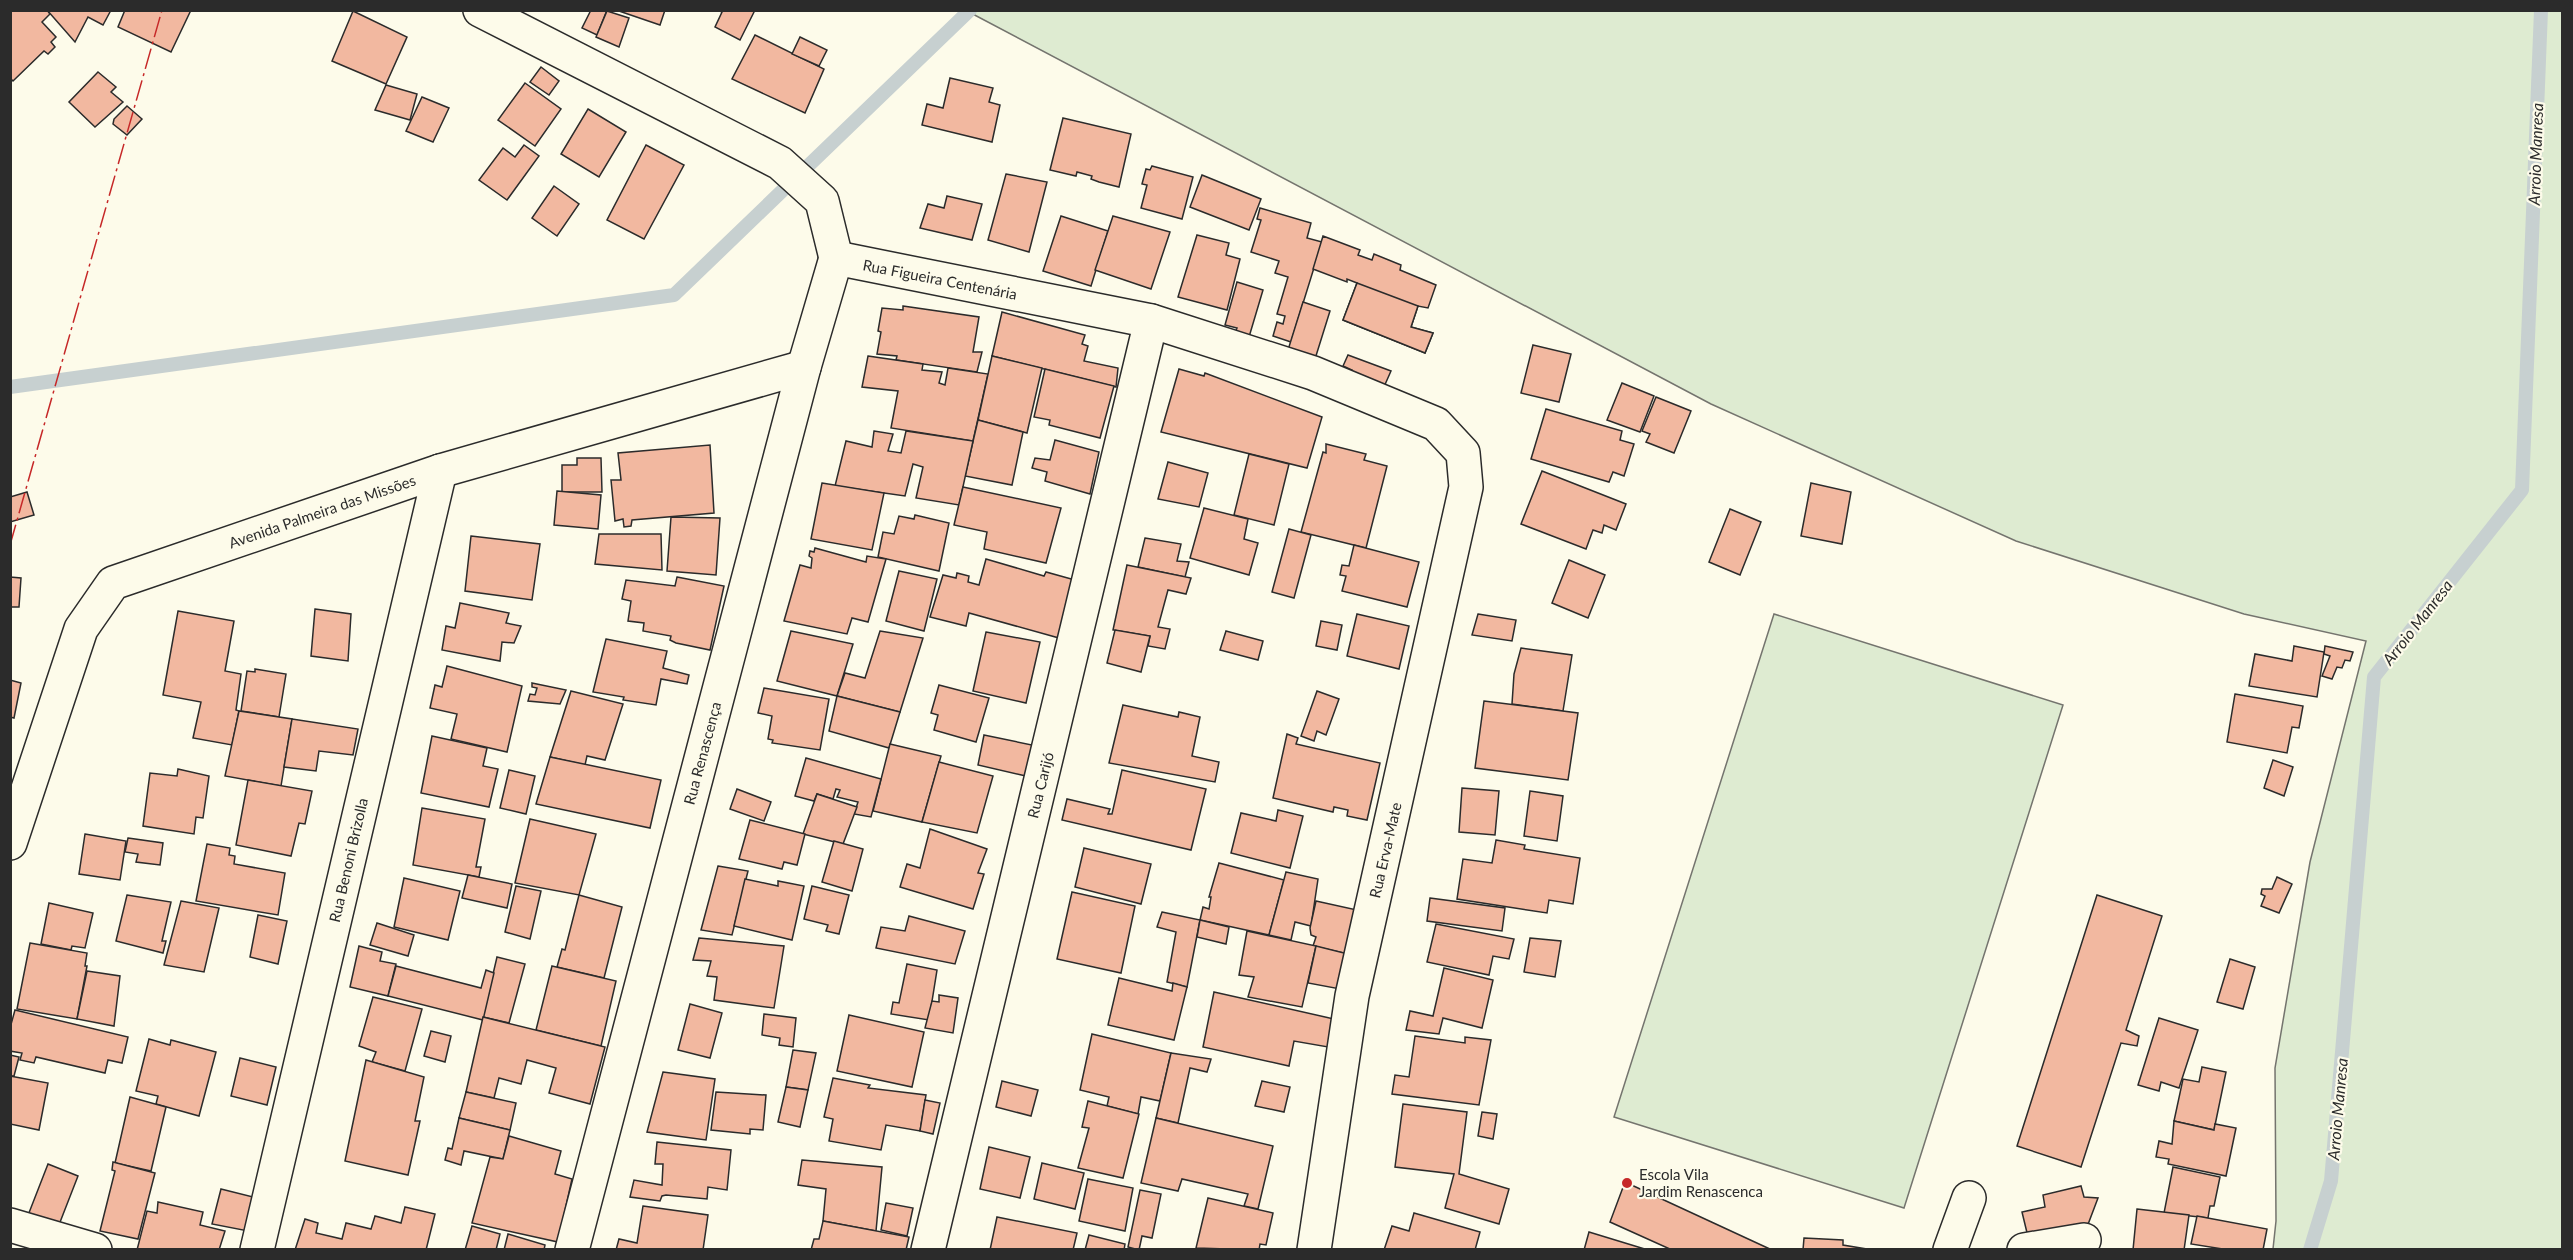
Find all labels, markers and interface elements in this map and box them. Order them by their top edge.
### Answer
water label: Arroio Manresa [2524,103,2546,206]
street label: Rua Figueira Centenária [861,255,1019,303]
street label: Avenida Palmeira das Missões [226,471,418,551]
water label: Arroio Manresa [2377,576,2456,669]
street label: Rua Renascença [680,700,724,806]
street label: Rua Carijó [1023,750,1057,820]
street label: Rua Benoni Brizolla [325,796,371,924]
street label: Rua Erva-Mate [1365,800,1405,900]
water label: Arroio Manresa [2323,1057,2351,1162]
place label: Escola Vila Jardim Renascenca [1639,1165,1763,1200]
marker: Escola Vila Jardim Renascenca [1620,1176,1634,1190]

